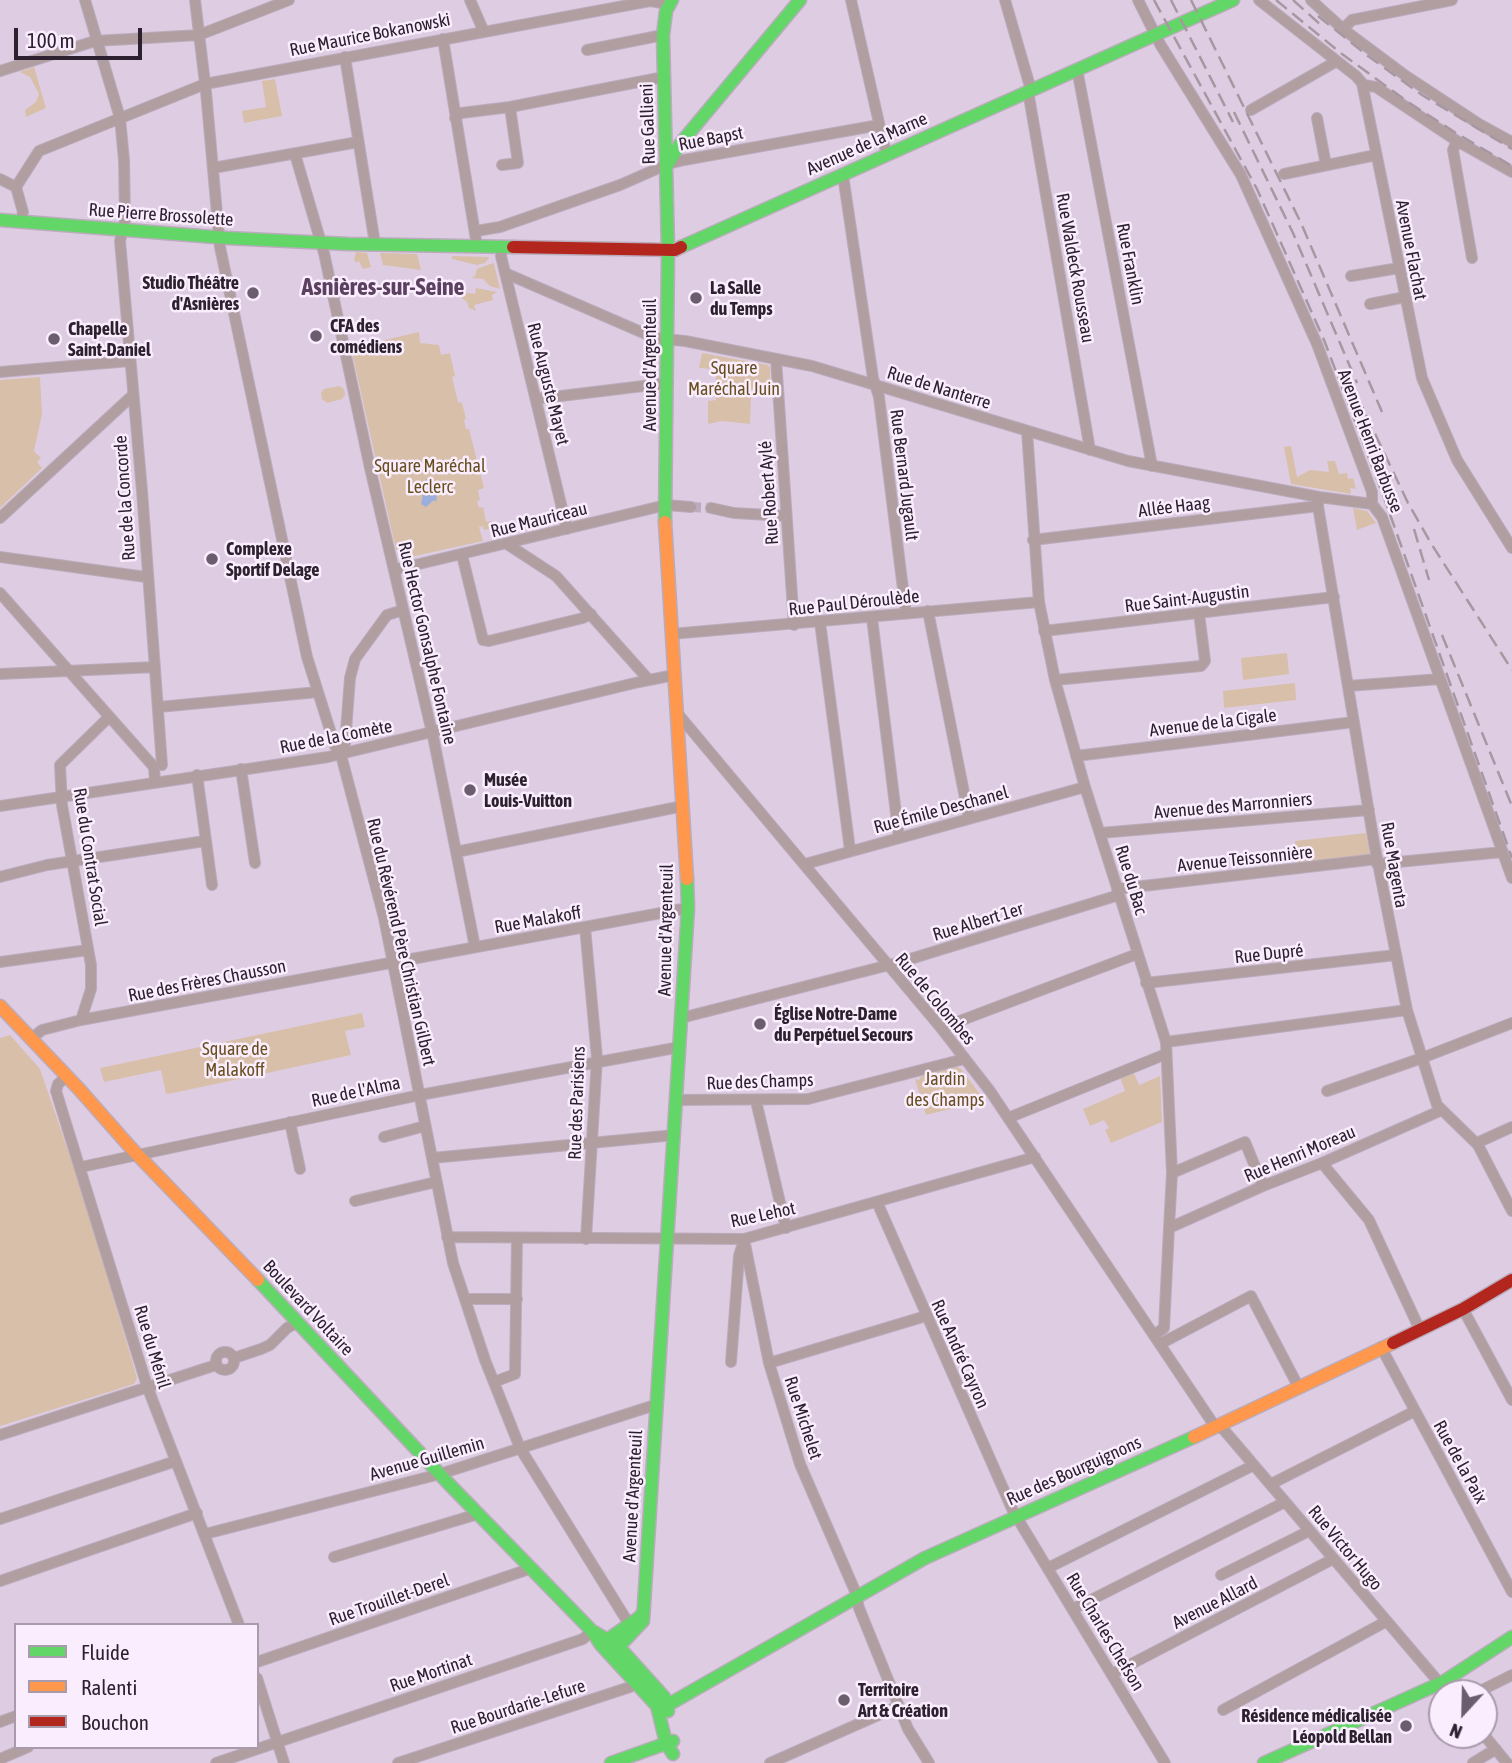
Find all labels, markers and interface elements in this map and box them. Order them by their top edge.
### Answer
street label: Rue Maurice Bokanowski [288,9,452,61]
scale bar [18,14,145,58]
text: 100 m [27,28,75,52]
street label: Rue Gallieni [636,83,660,165]
street label: Avenue de la Marne [803,108,931,180]
street label: Rue Bapst [677,122,745,156]
street label: Rue Waldeck Rousseau [1051,191,1099,345]
street label: Avenue Flachat [1391,198,1431,302]
street label: Rue Pierre Brossolette [88,199,234,231]
street label: Rue Franklin [1111,221,1149,307]
place label: Studio Théâtre d'Asnières [142,272,239,314]
district label: Asnières-sur-Seine [302,273,464,301]
place label: La Salle du Temps [710,277,773,320]
marker: Studio Théâtre d'Asnières [245,285,261,301]
marker: La Salle du Temps [688,290,704,306]
street label: Avenue d'Argenteuil [639,299,661,431]
place label: CFA des comédiens [330,315,402,358]
place label: Chapelle Saint-Daniel [68,318,151,360]
street label: Rue Auguste Mayet [522,321,574,447]
marker: CFA des comédiens [308,328,324,344]
marker: Chapelle Saint-Daniel [46,331,62,347]
park label: Square Maréchal Juin [688,357,780,400]
street label: Rue de Nanterre [885,362,993,414]
street label: Avenue Henri Barbusse [1333,366,1407,516]
street label: Rue Bernard Jugault [885,408,923,542]
street label: Rue de la Concorde [110,435,140,561]
street label: Rue Robert Aylé [755,440,783,546]
park label: Square Maréchal Leclerc [374,455,486,498]
street label: Allée Haag [1137,492,1211,522]
street label: Rue Mauriceau [488,498,590,542]
place label: Complexe Sportif Delage [226,538,319,580]
street label: Rue Hector Gonsalphe Fontaine [393,539,461,747]
marker: Complexe Sportif Delage [204,551,220,567]
street label: Rue Saint-Augustin [1124,581,1250,617]
street label: Rue Paul Déroulède [788,585,920,621]
street label: Avenue de la Cigale [1148,704,1278,742]
street label: Rue de la Comète [278,716,394,758]
place label: Musée Louis-Vuitton [484,769,572,812]
marker: Musée Louis-Vuitton [462,782,478,798]
street label: Rue Émile Deschanel [871,782,1011,838]
street label: Rue du Contrat Social [68,786,112,928]
street label: Avenue des Marronniers [1153,788,1313,824]
street label: Rue du Révérend Père Christian Gilbert [362,816,440,1068]
street label: Rue Magenta [1376,820,1412,910]
street label: Avenue Teissonnière [1176,841,1314,877]
street label: Rue du Bac [1110,843,1152,917]
street label: Avenue d'Argenteuil [654,864,678,996]
street label: Rue Albert 1er [930,898,1026,946]
street label: Rue Malakoff [493,902,583,938]
street label: Rue Dupré [1234,940,1304,968]
street label: Rue de Colombes [890,949,980,1049]
street label: Rue des Frères Chausson [126,955,288,1007]
place label: Église Notre-Dame du Perpétuel Secours [774,1003,913,1046]
marker: Église Notre-Dame du Perpétuel Secours [752,1016,768,1032]
park label: Square de Malakoff [202,1038,268,1080]
street label: Rue des Parisiens [564,1046,590,1160]
park label: Jardin des Champs [906,1068,984,1110]
street label: Rue des Champs [706,1069,814,1095]
street label: Rue de l'Alma [310,1072,402,1112]
street label: Rue Henri Moreau [1241,1121,1359,1187]
street label: Rue Lehot [729,1198,797,1232]
street label: Boulevard Voltaire [258,1256,358,1360]
street label: Rue André Cayron [926,1296,994,1412]
street label: Rue du Ménil [129,1303,175,1391]
street label: Rue Michelet [779,1374,827,1462]
street label: Rue de la Paix [1428,1417,1492,1507]
street label: Avenue d'Argenteuil [619,1429,647,1563]
street label: Avenue Guillemin [367,1432,487,1486]
street label: Rue des Bourguignons [1003,1432,1145,1510]
street label: Rue Victor Hugo [1303,1501,1387,1595]
street label: Rue Trouillet-Derel [326,1569,452,1631]
street label: Rue Charles Chefson [1061,1569,1149,1695]
street label: Avenue Allard [1169,1572,1261,1634]
legend [14,1623,259,1749]
text: Fluide [81,1640,130,1664]
street label: Rue Mortinat [387,1649,475,1697]
text: Ralenti [81,1675,137,1699]
street label: Rue Bourdarie-Lefure [448,1675,588,1739]
place label: Territoire Art & Création [858,1679,948,1722]
north arrow [1428,1679,1498,1749]
marker: Territoire Art & Création [836,1692,852,1708]
place label: Résidence médicalisée Léopold Bellan [1241,1705,1392,1748]
text: Bouchon [81,1710,149,1734]
marker: Résidence médicalisée Léopold Bellan [1398,1718,1414,1734]
text: N [1447,1719,1465,1744]

